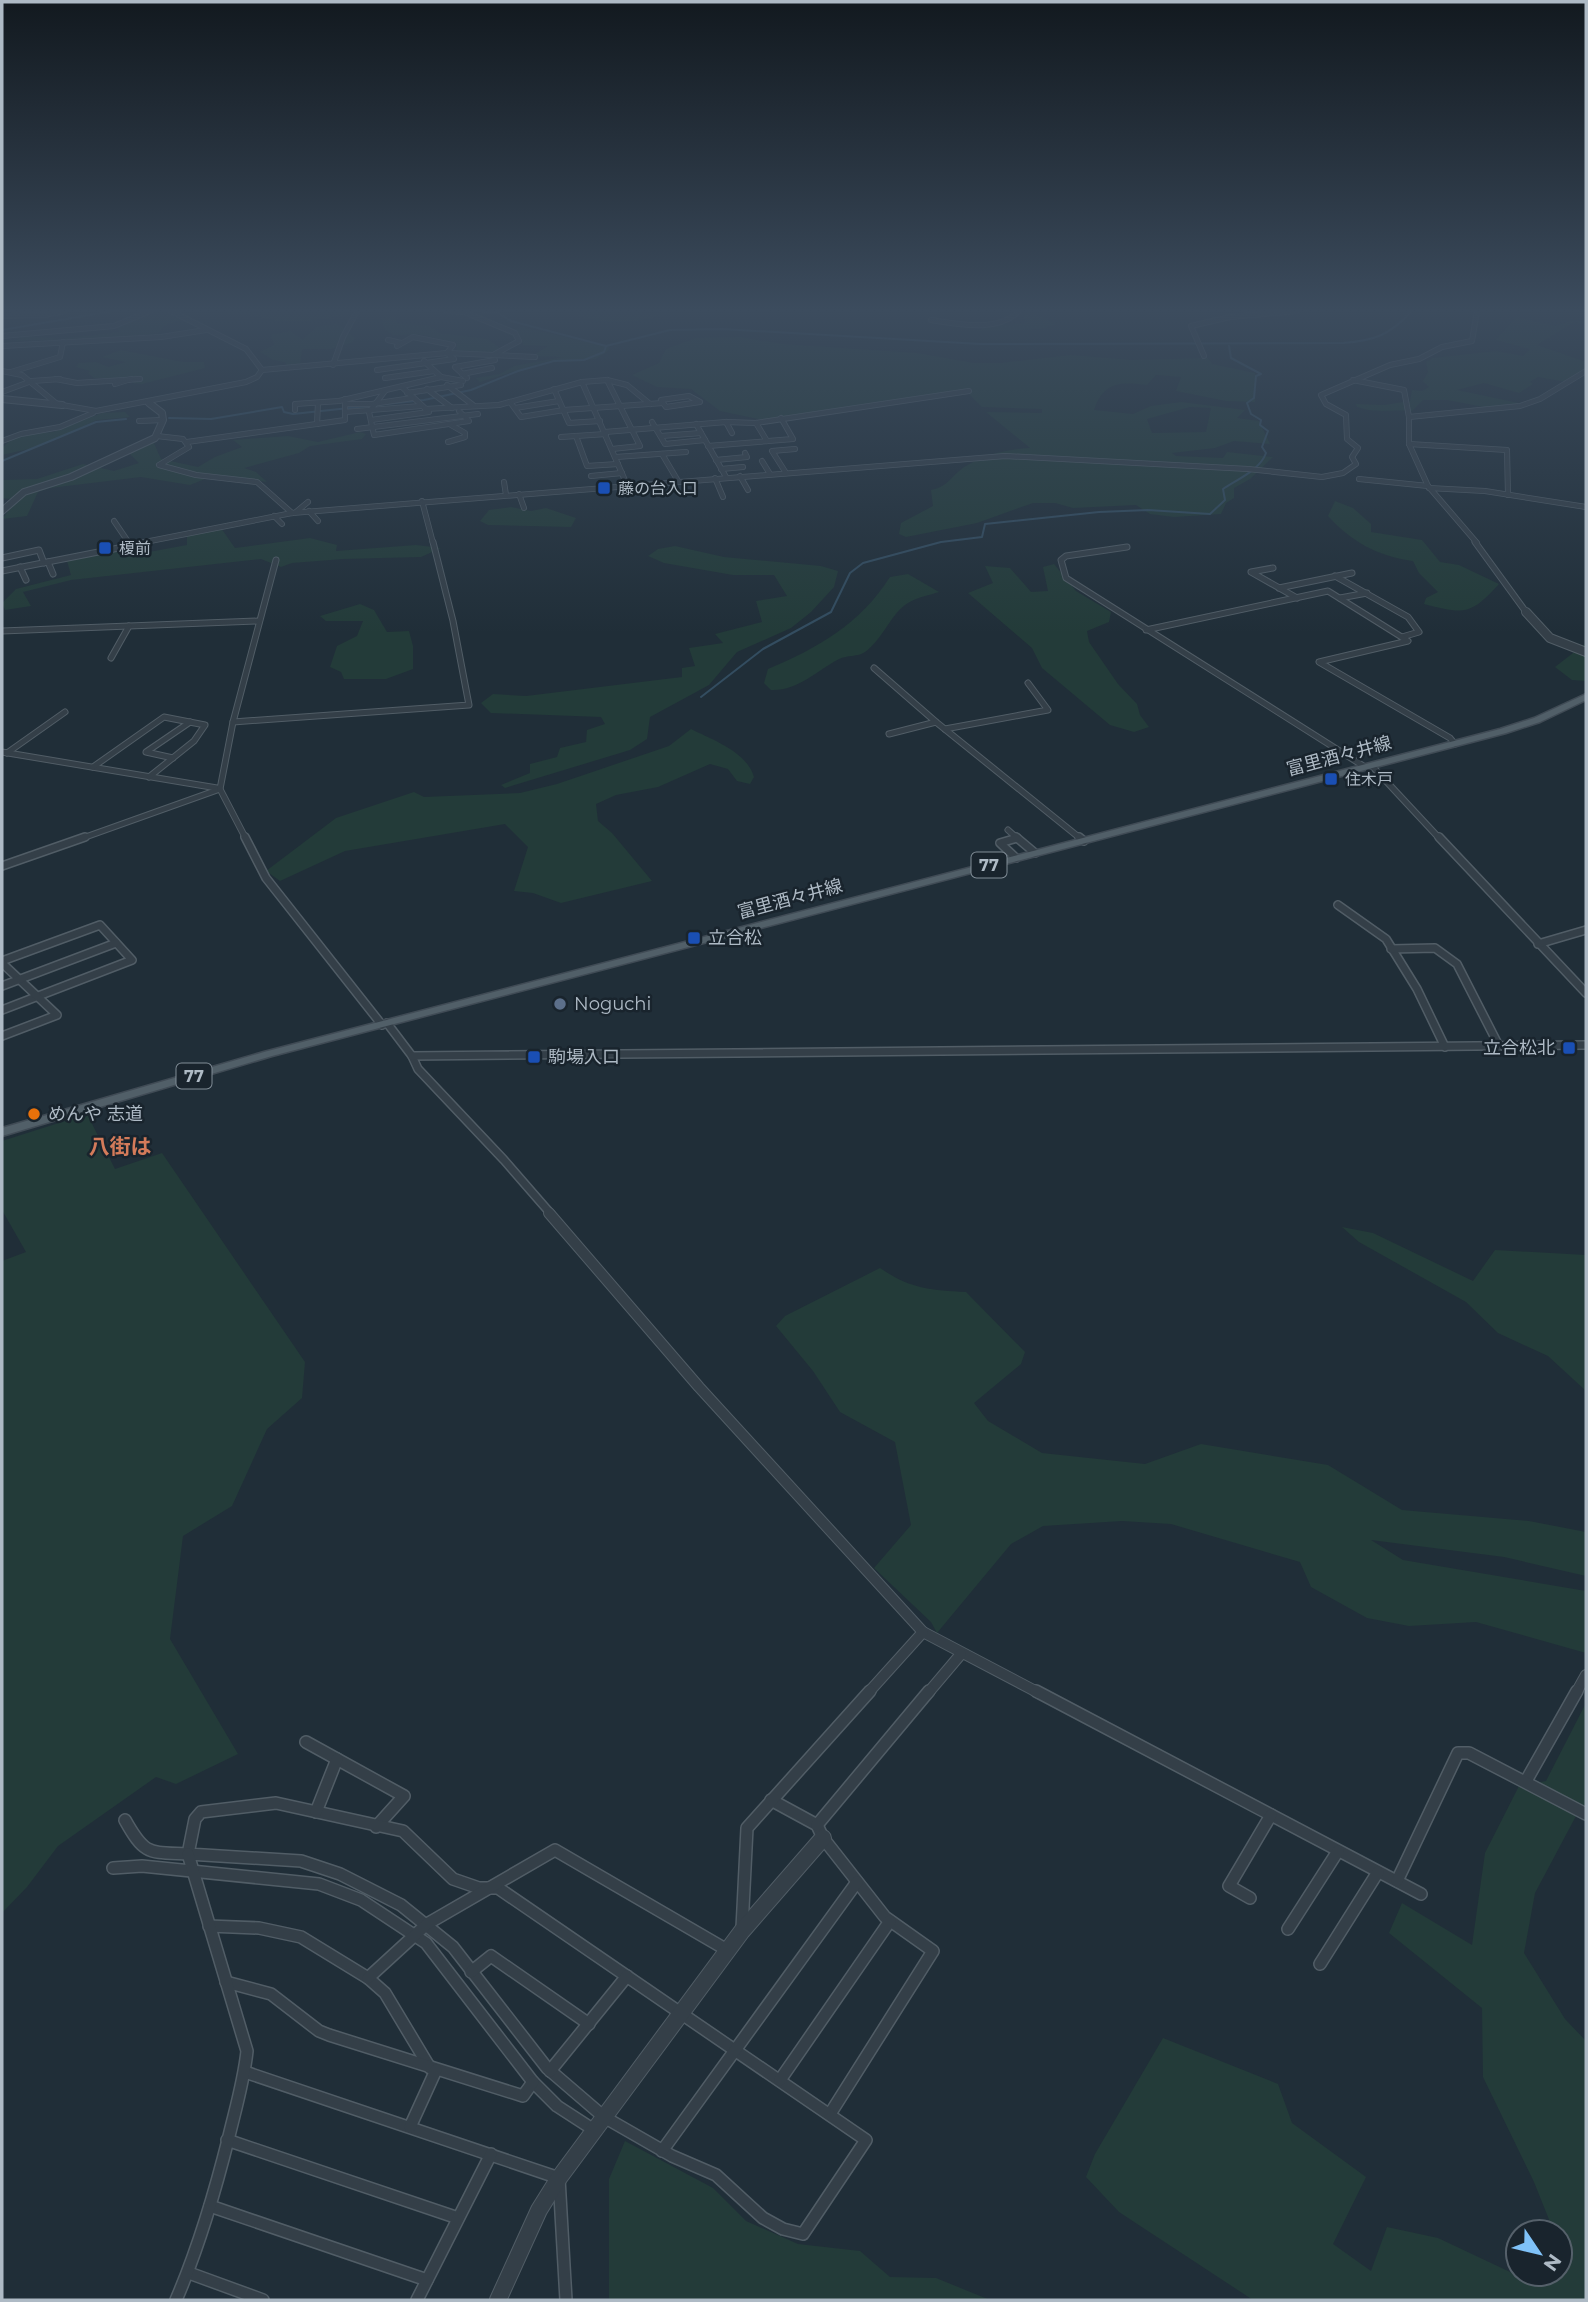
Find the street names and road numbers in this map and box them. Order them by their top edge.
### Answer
street label: 富里酒々井線 [1284,731,1394,781]
road number: 77 [972,852,1006,878]
street label: 富里酒々井線 [735,874,845,924]
road number: 77 [176,1064,212,1088]

